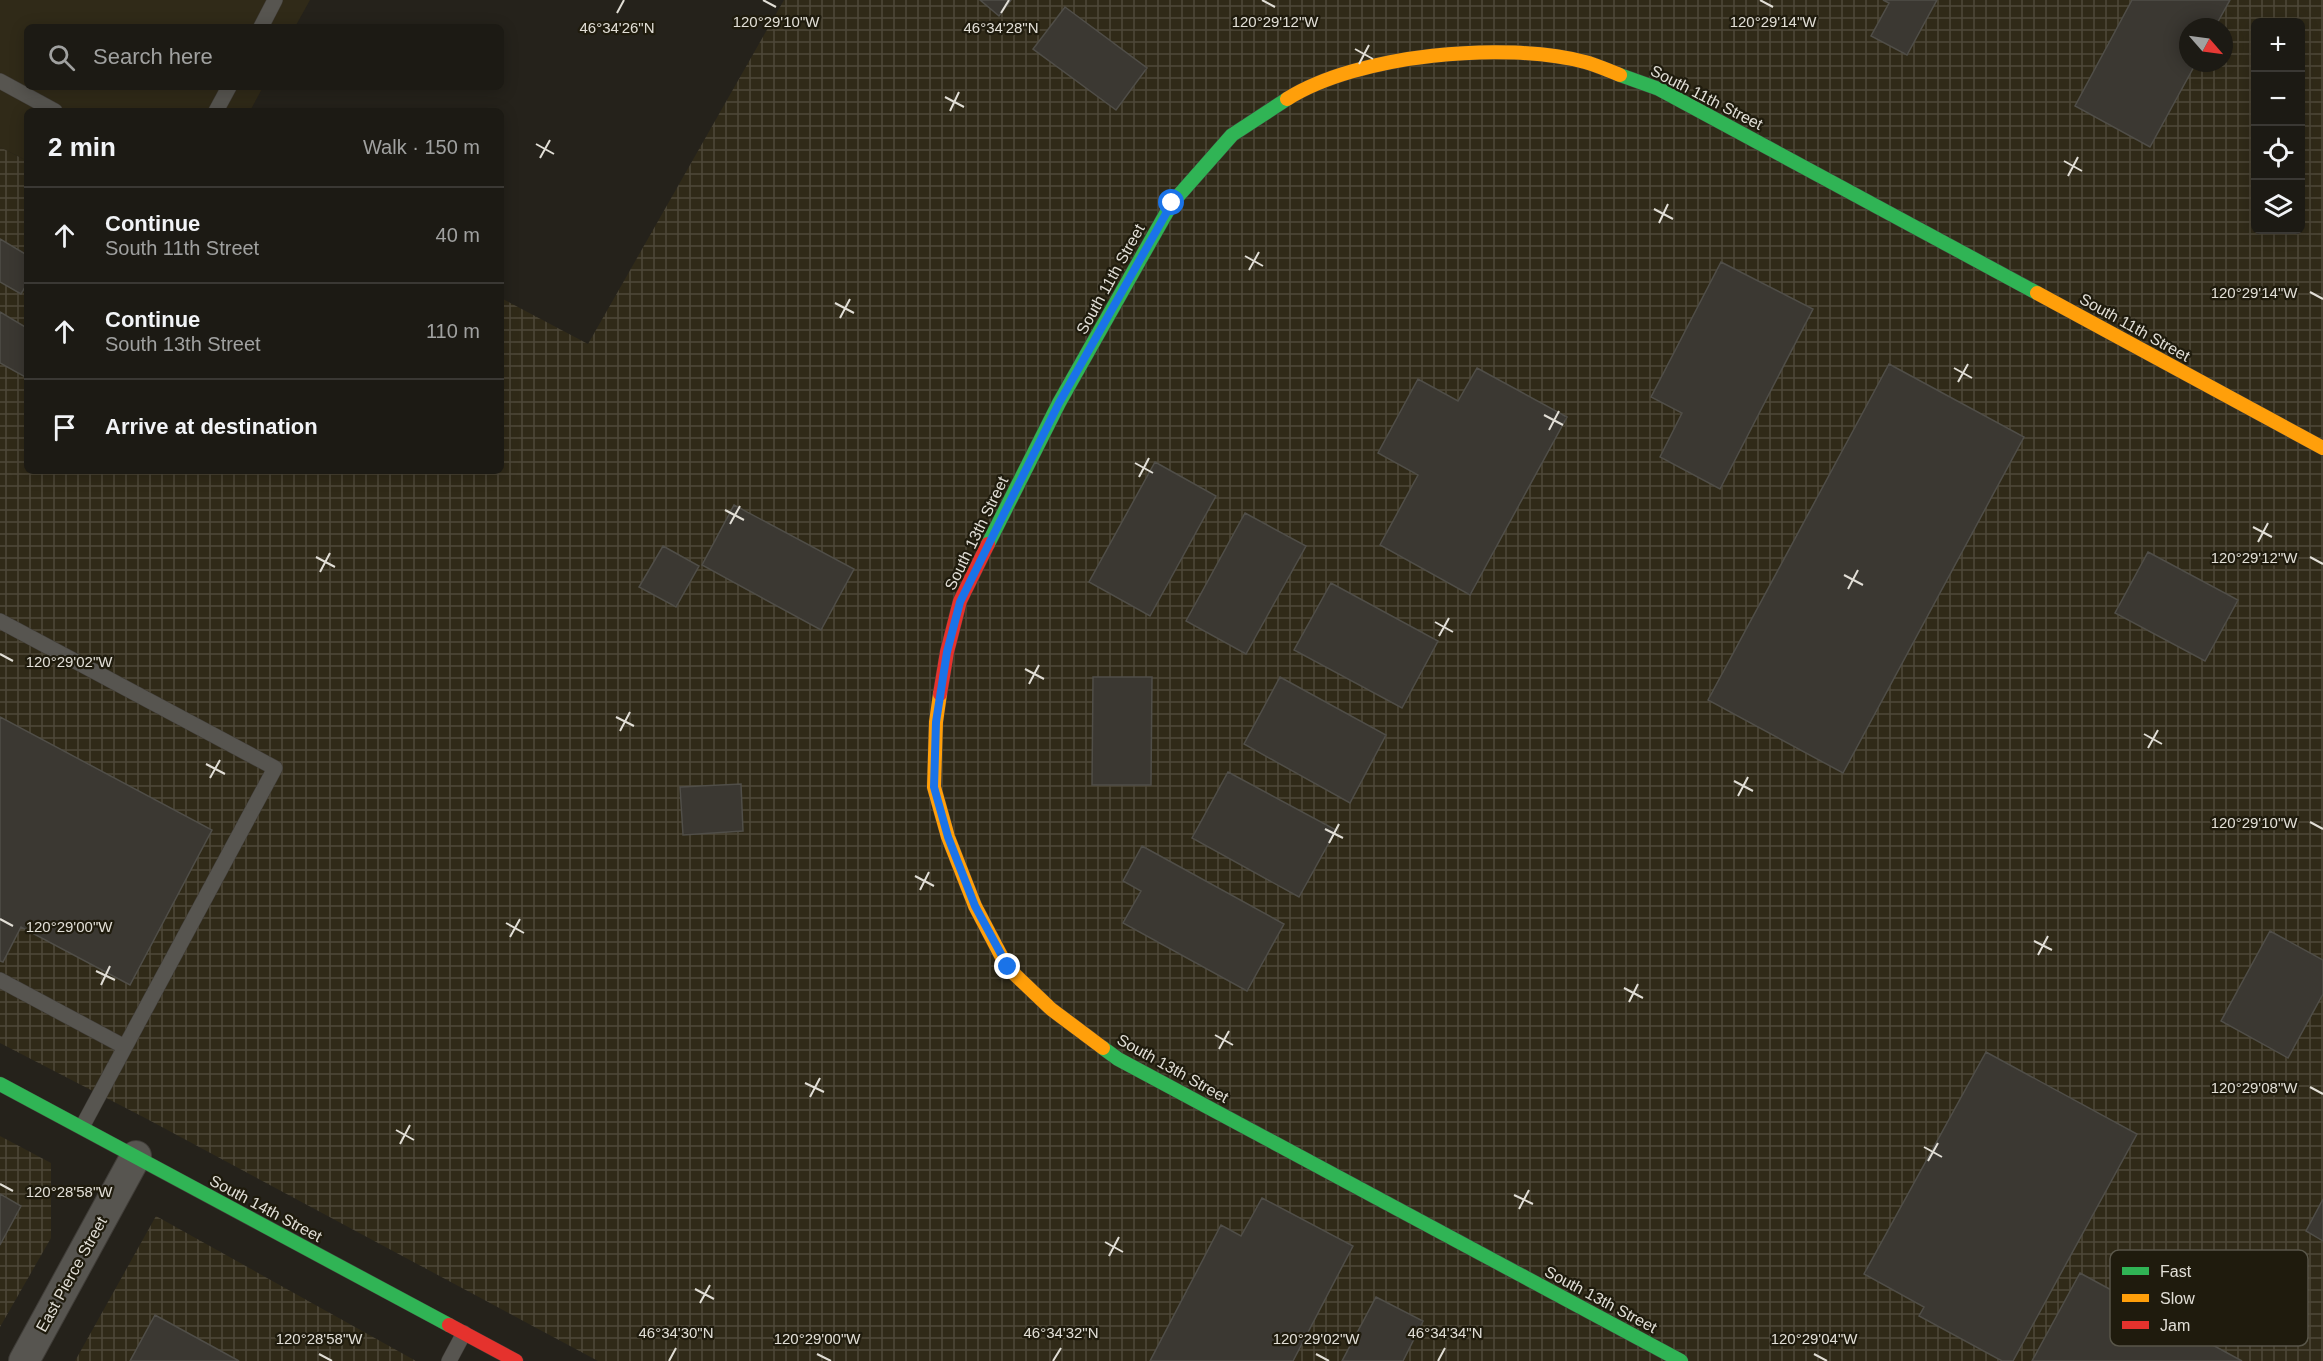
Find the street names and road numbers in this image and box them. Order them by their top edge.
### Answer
street label: South 11th Street [1648,62,1766,133]
street label: South 11th Street [1073,221,1148,337]
street label: South 11th Street [2077,290,2193,365]
street label: South 13th Street [942,473,1012,593]
street label: South 13th Street [1114,1031,1232,1106]
street label: South 14th Street [207,1172,325,1245]
street label: East Pierce Street [33,1213,110,1335]
street label: South 13th Street [1542,1263,1660,1336]

